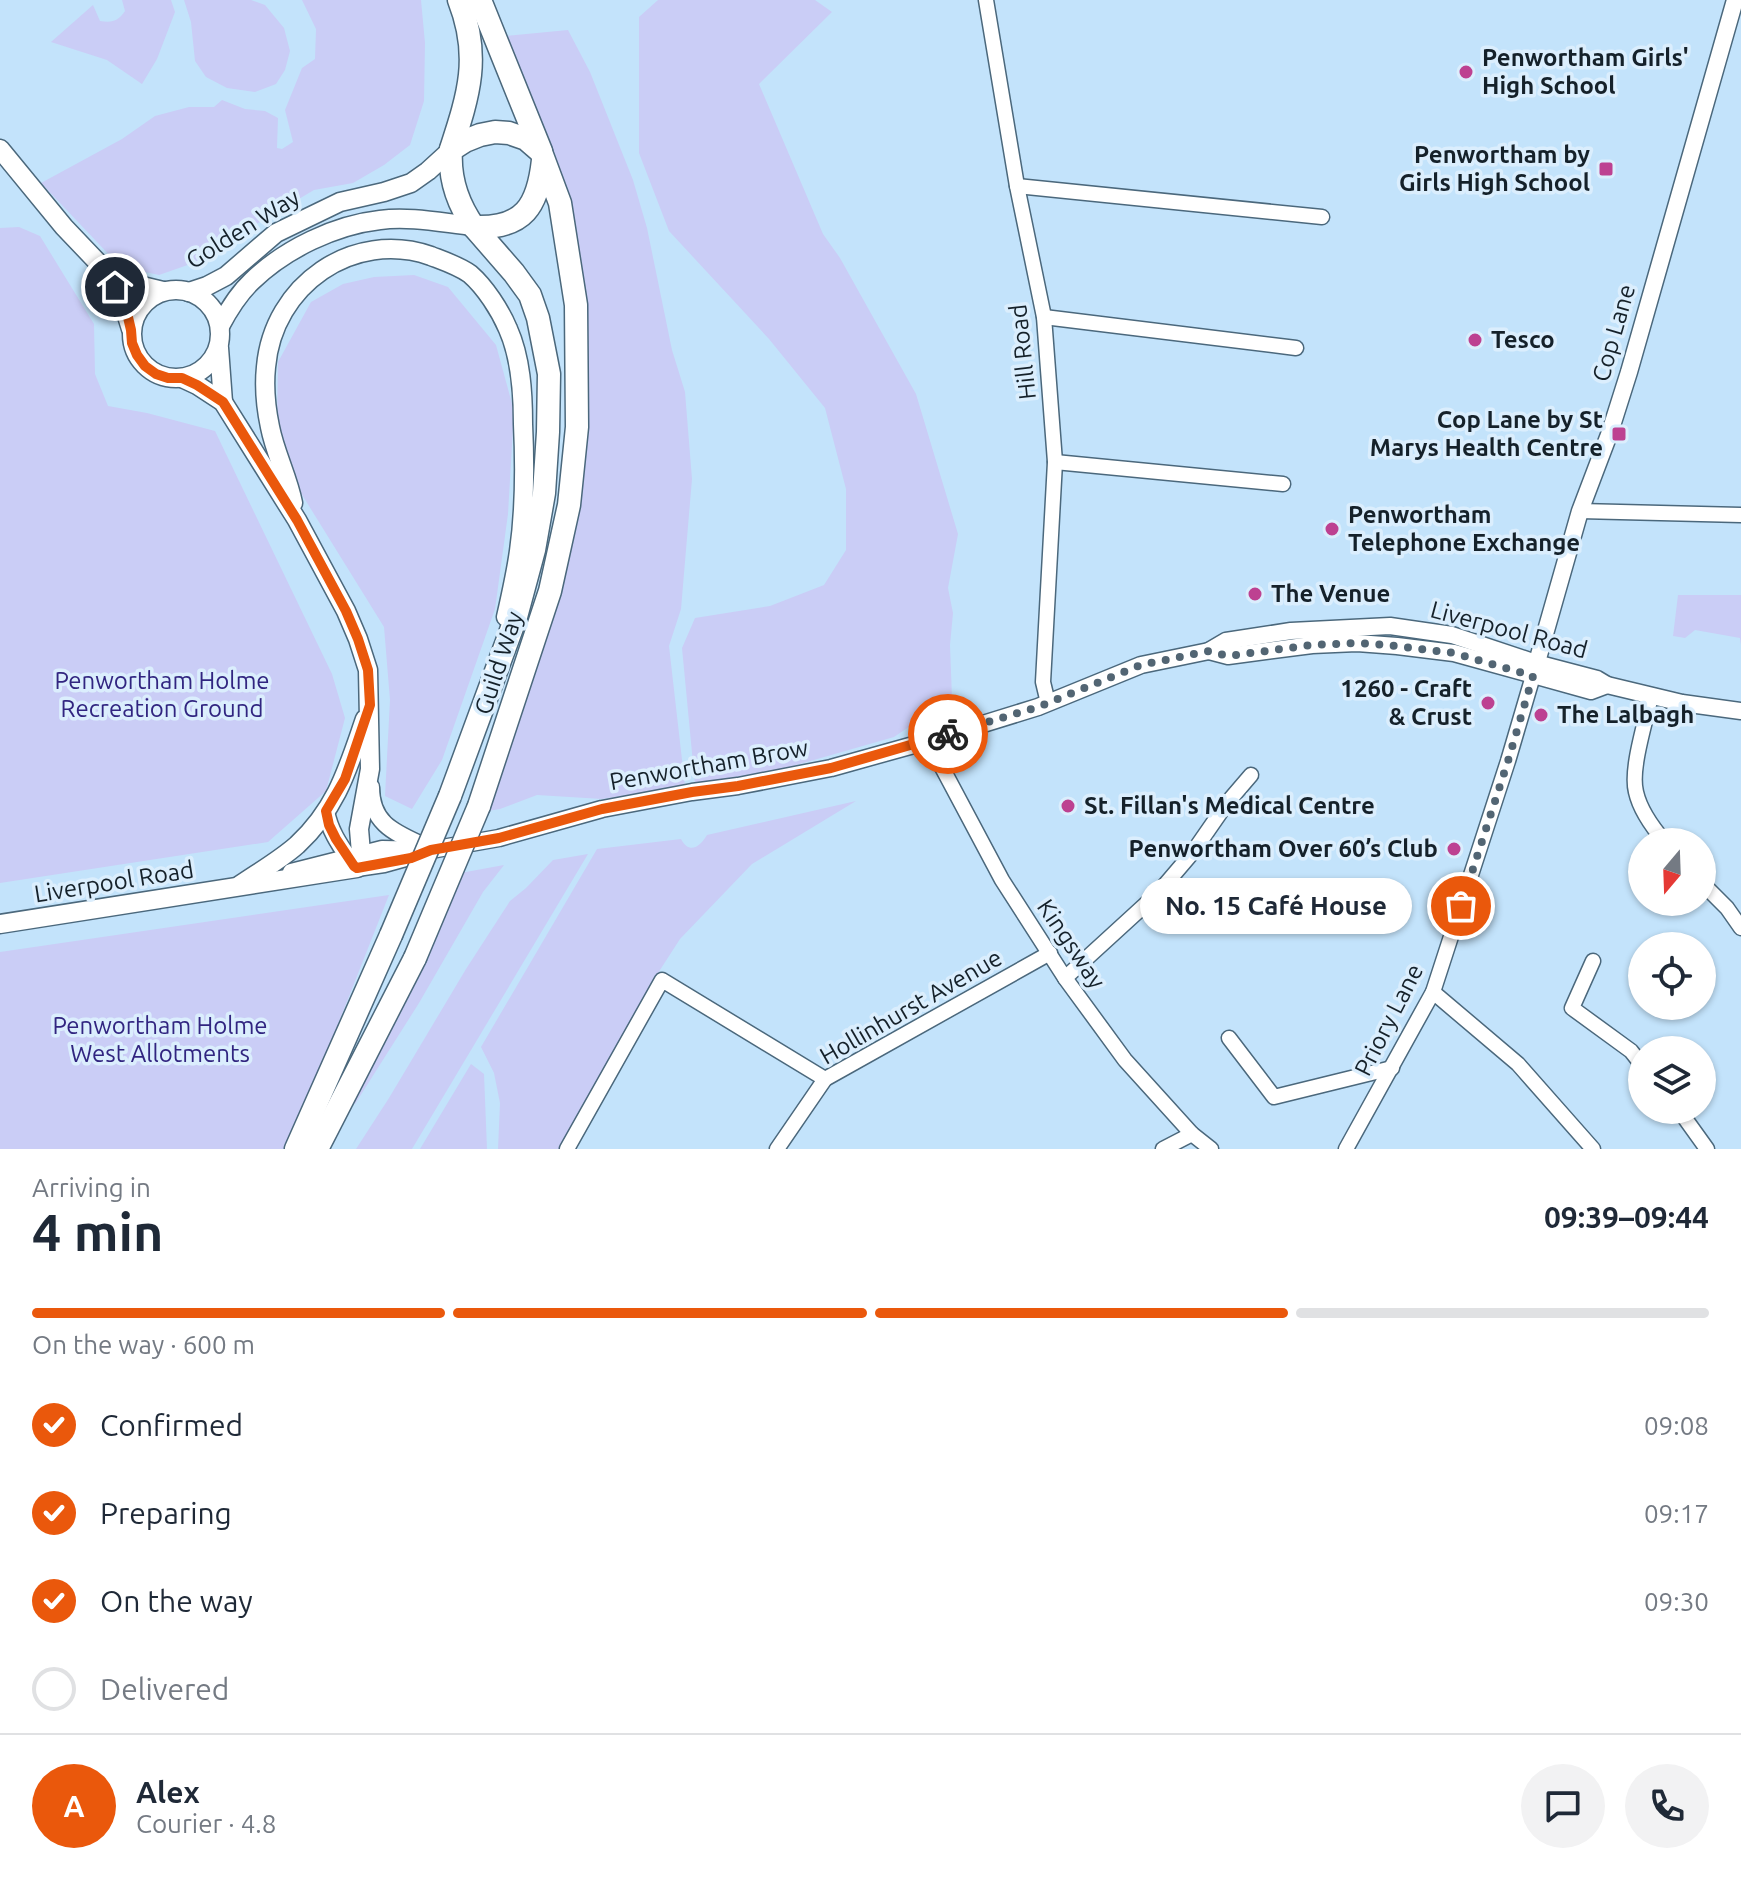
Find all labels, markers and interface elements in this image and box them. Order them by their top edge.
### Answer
place label: Penwortham Girls' High School [1482,44,1689,99]
marker: Penwortham Girls' High School [1457,63,1475,81]
place label: Penwortham by Girls High School [1399,141,1590,196]
marker: Penwortham by Girls High School [1597,160,1615,178]
street label: Golden Way [181,183,305,274]
pin [81,253,149,321]
icon: home [93,265,137,309]
street label: Cop Lane [1587,281,1640,385]
street label: Hill Road [1004,303,1041,401]
place label: Tesco [1491,326,1555,353]
marker: Tesco [1466,331,1484,349]
place label: Cop Lane by St Marys Health Centre [1370,406,1603,461]
marker: Cop Lane by St Marys Health Centre [1610,425,1628,443]
place label: Penwortham Telephone Exchange [1348,501,1580,556]
marker: Penwortham Telephone Exchange [1323,520,1341,538]
place label: The Venue [1271,580,1390,607]
marker: The Venue [1246,585,1264,603]
street label: Liverpool Road [1428,596,1590,663]
street label: Guild Way [469,607,528,718]
park label: Penwortham Holme Recreation Ground [54,667,270,722]
place label: 1260 - Craft & Crust [1340,675,1472,730]
courier [908,694,988,774]
marker: 1260 - Craft & Crust [1479,694,1497,712]
place label: The Lalbagh [1557,701,1694,728]
marker: The Lalbagh [1532,706,1550,724]
icon: bike [926,712,970,756]
street label: Penwortham Brow [608,734,811,795]
place label: St. Fillan's Medical Centre [1084,792,1375,819]
marker: St. Fillan's Medical Centre [1059,797,1077,815]
north arrow [1628,828,1716,916]
map controls [1628,828,1716,1124]
place label: Penwortham Over 60’s Club [1129,835,1438,862]
marker: Penwortham Over 60’s Club [1445,840,1463,858]
street label: Liverpool Road [32,856,196,907]
pin [1427,872,1495,940]
callout: No. 15 Café House [1141,878,1413,934]
icon: bag [1439,884,1483,928]
text: No. 15 Café House [1165,891,1387,920]
street label: Kingsway [1032,894,1111,994]
button: locate [1628,932,1716,1020]
street label: Hollinhurst Avenue [815,943,1007,1070]
street label: Priory Lane [1349,959,1428,1080]
park label: Penwortham Holme West Allotments [52,1012,268,1067]
button: layers [1628,1036,1716,1124]
text: Arriving in [32,1173,151,1202]
text: 09:39–09:44 [1544,1200,1709,1234]
text: 4 min [32,1203,163,1261]
text: On the way · 600 m [32,1330,255,1359]
icon: check [32,1403,76,1447]
text: Confirmed [100,1408,243,1442]
text: 09:08 [1644,1411,1709,1440]
icon: check [32,1491,76,1535]
text: Preparing [100,1496,232,1530]
text: 09:17 [1644,1499,1709,1528]
icon: check [32,1579,76,1623]
text: On the way [100,1584,253,1618]
text: 09:30 [1644,1587,1709,1616]
text: Delivered [100,1672,229,1706]
button: chat [1521,1764,1605,1848]
button: phone [1625,1764,1709,1848]
text: Alex [136,1775,200,1809]
text: A [63,1789,85,1823]
text: Courier · 4.8 [136,1809,276,1838]

